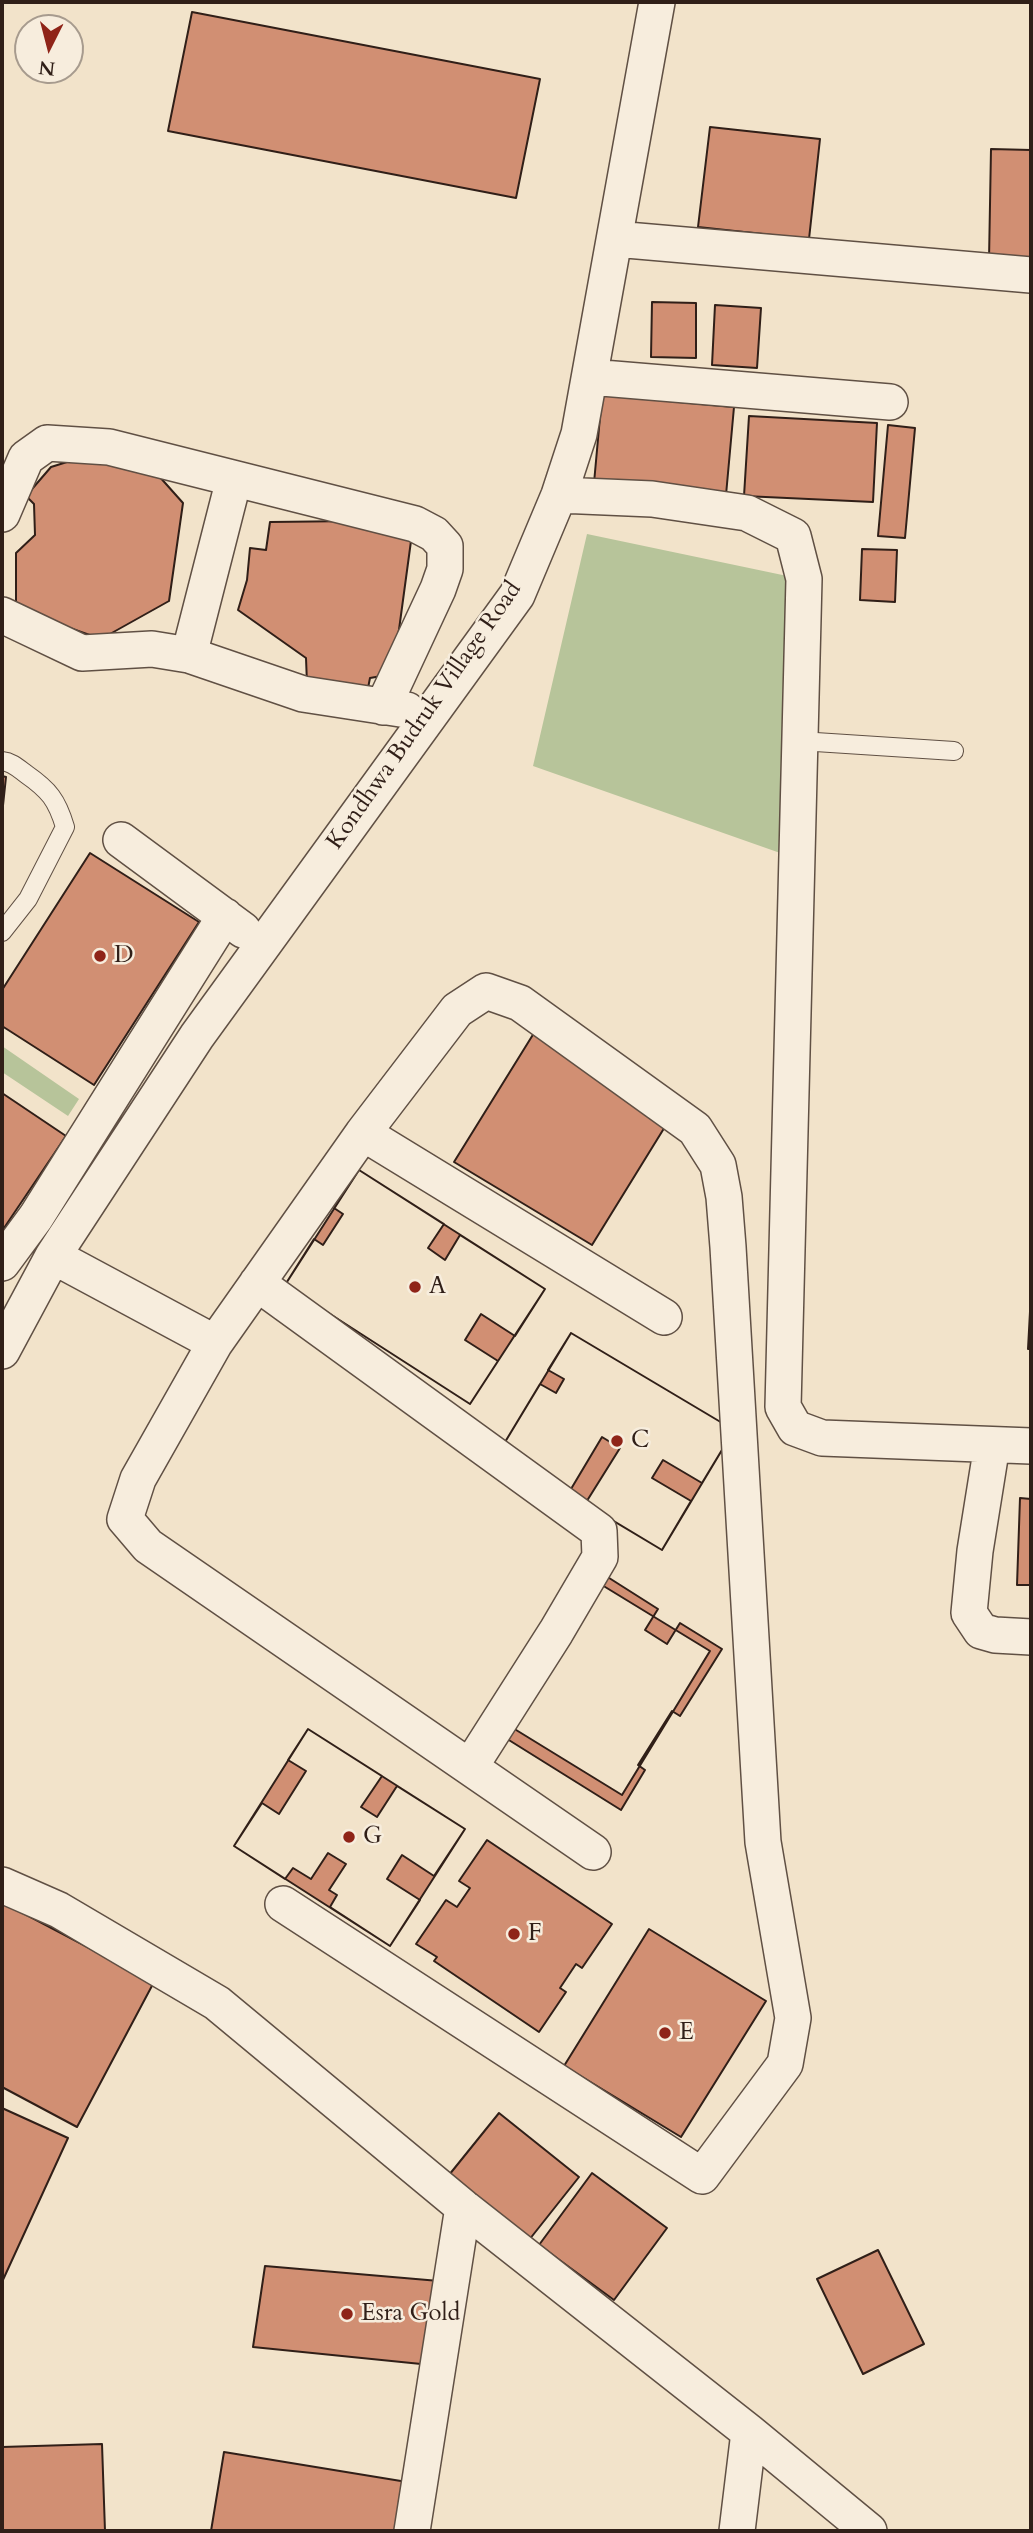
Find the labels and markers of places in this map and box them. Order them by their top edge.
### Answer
place label: D [114,942,134,970]
marker: D [92,948,108,964]
place label: A [429,1273,446,1301]
marker: A [407,1279,423,1295]
place label: C [631,1427,649,1455]
marker: C [609,1433,625,1449]
place label: G [363,1823,382,1851]
marker: G [341,1829,357,1845]
place label: F [528,1920,542,1948]
marker: F [506,1926,522,1942]
place label: E [679,2019,694,2047]
marker: E [657,2025,673,2041]
place label: Esra Gold [361,2300,460,2328]
marker: Esra Gold [339,2306,355,2322]

